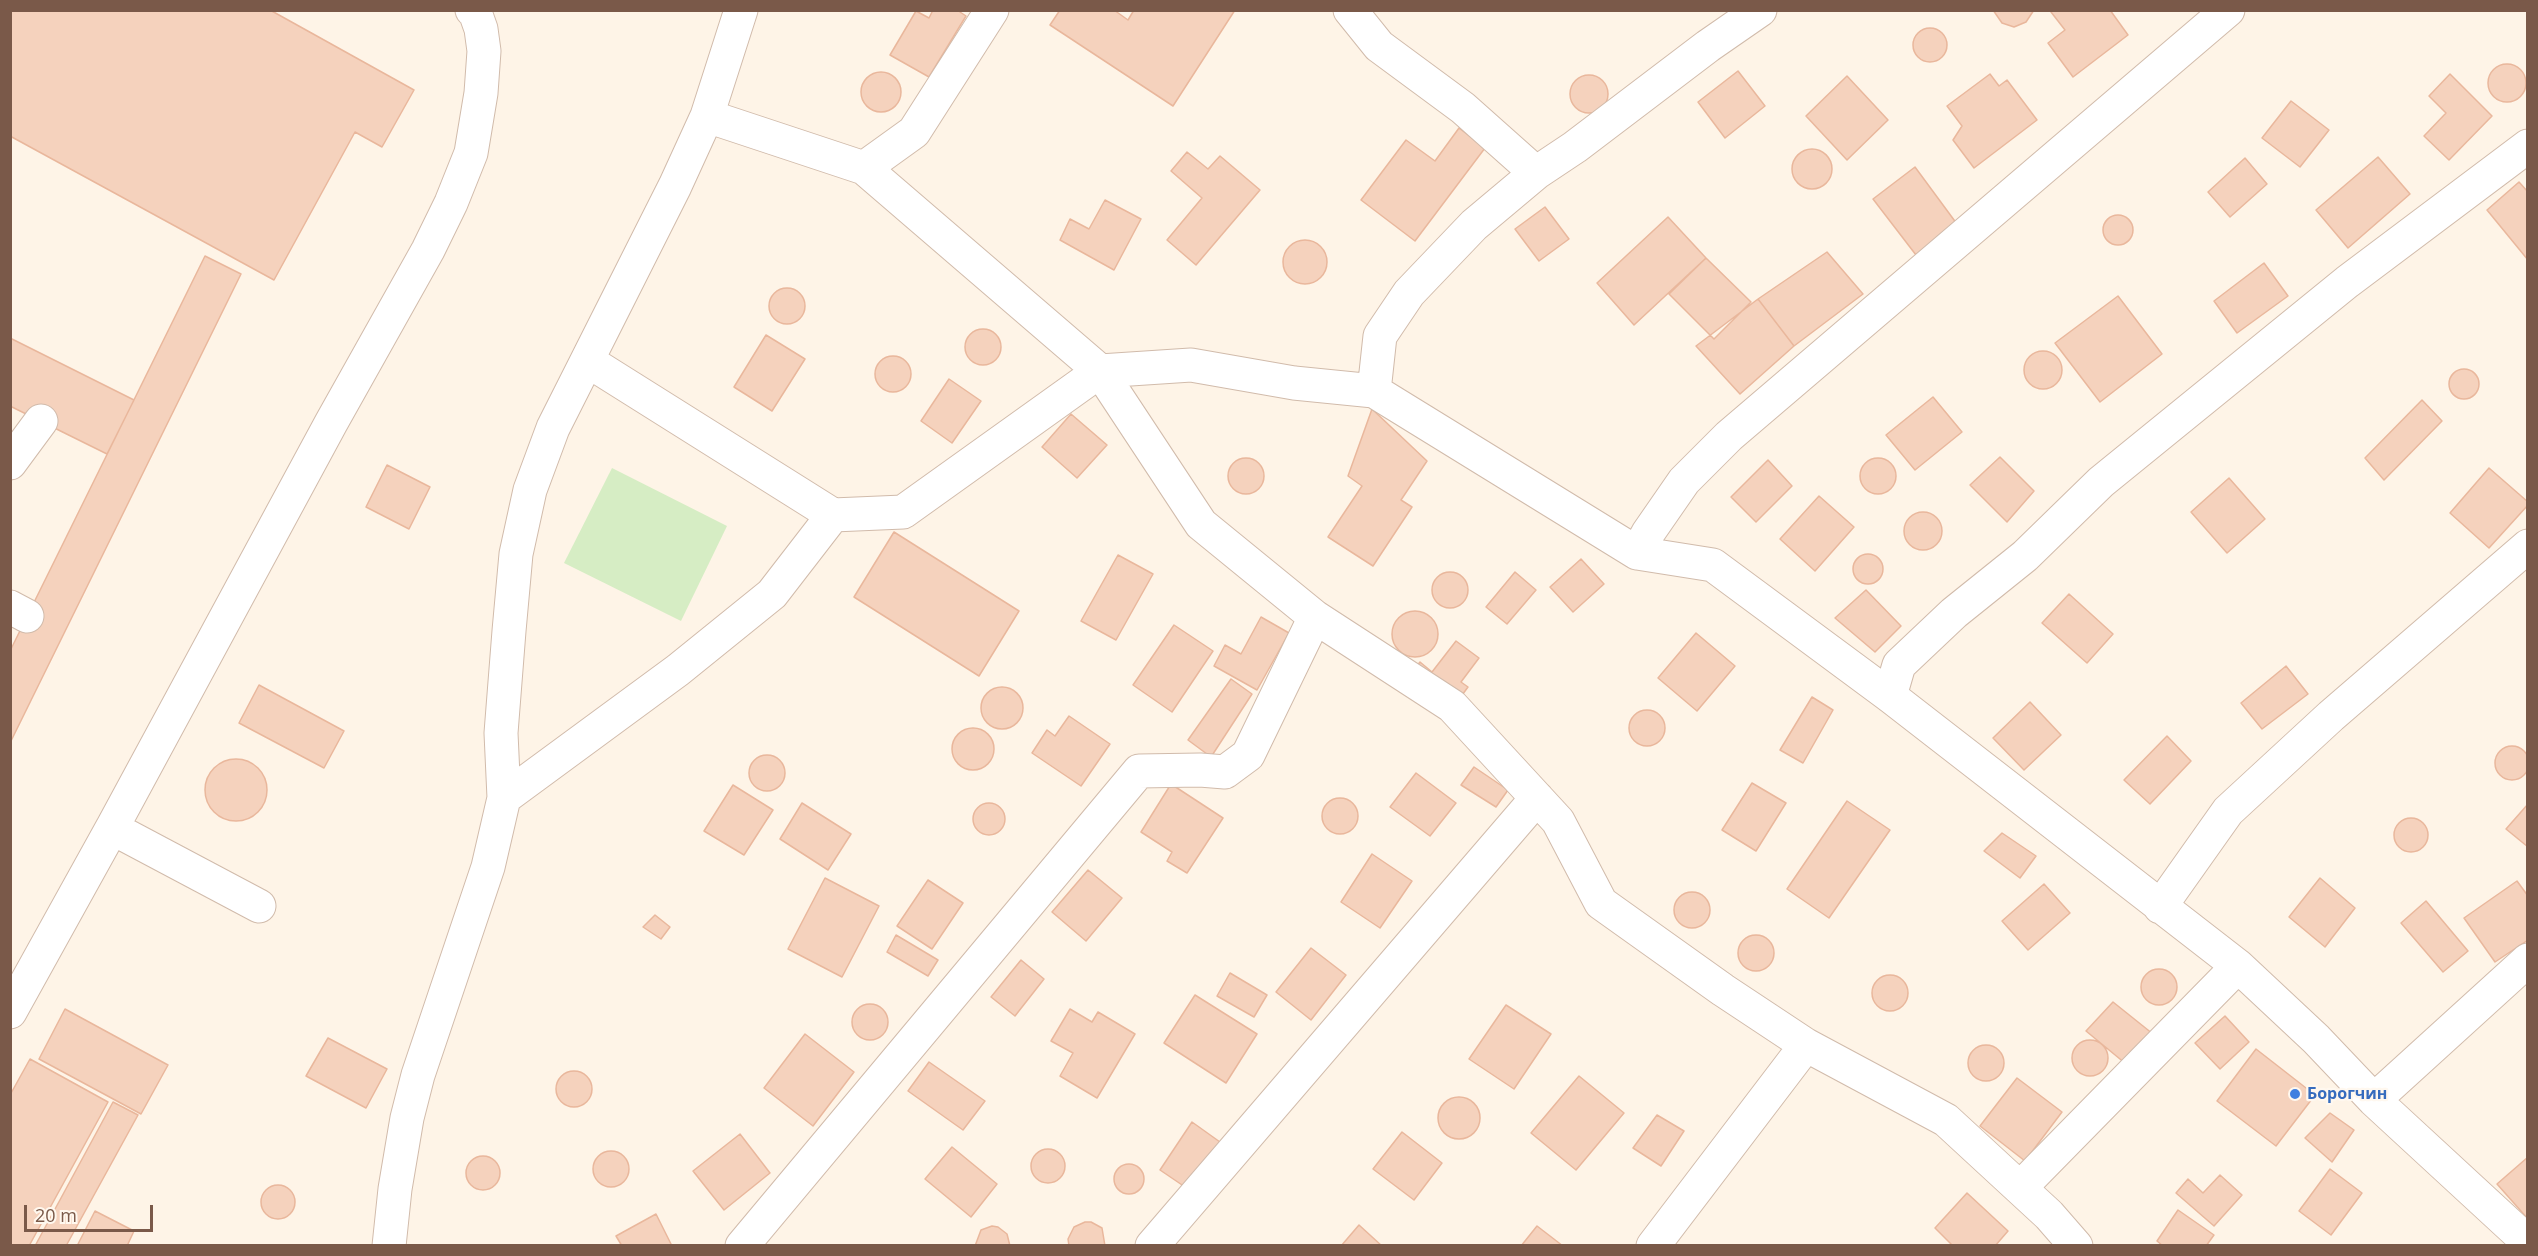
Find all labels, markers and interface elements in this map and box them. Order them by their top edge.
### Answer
place label: Борогчин [2307,1084,2387,1104]
marker: Борогчин [2288,1087,2302,1101]
scale bar [27,1193,156,1231]
text: 20 m [35,1203,77,1227]

